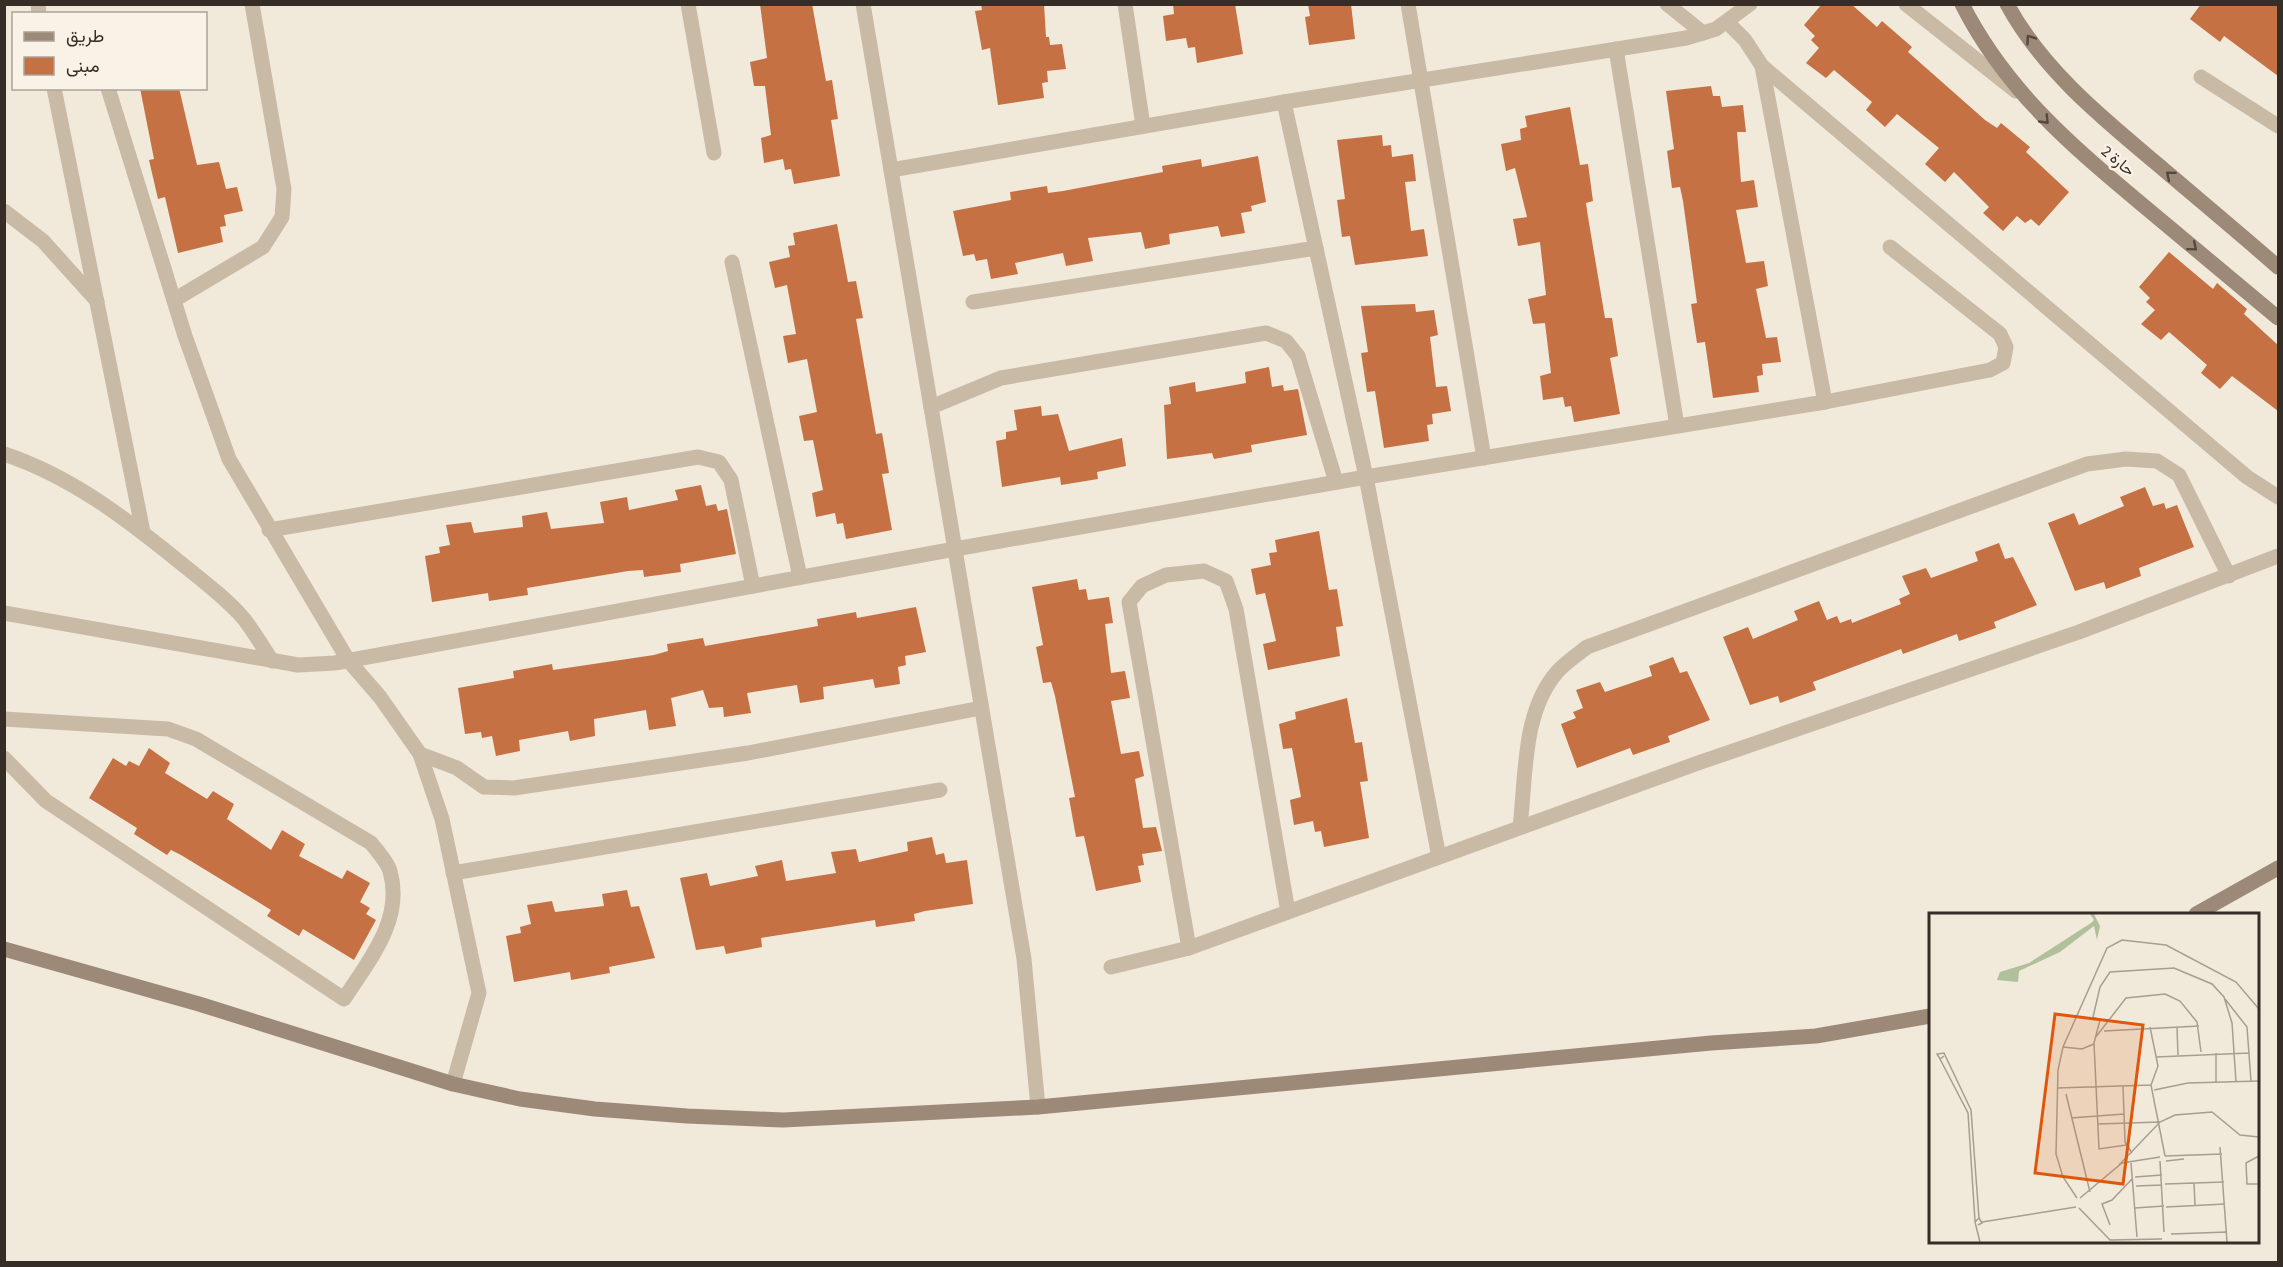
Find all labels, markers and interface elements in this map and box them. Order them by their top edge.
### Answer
legend [12,12,207,90]
text: طريق [66,24,104,49]
one-way arrow [2027,35,2038,46]
text: مبنى [66,54,100,79]
one-way arrow [2038,113,2049,123]
street label: حارة 2 [2096,140,2140,182]
one-way arrow [2166,171,2177,182]
one-way arrow [2186,240,2197,251]
inset map [1929,913,2259,1243]

